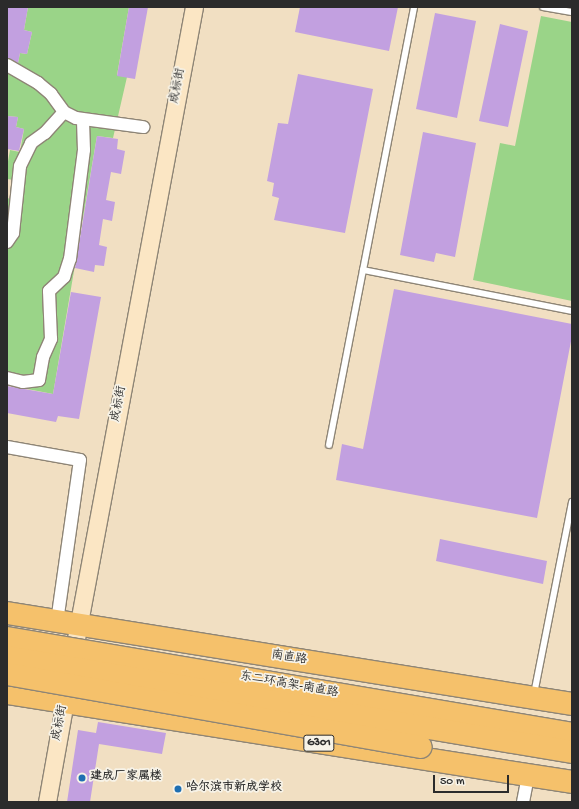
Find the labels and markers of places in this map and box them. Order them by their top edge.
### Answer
place label: 建成厂家属楼 [90,771,162,785]
marker: 建成厂家属楼 [77,773,87,783]
place label: 哈尔滨市新成学校 [186,782,282,796]
marker: 哈尔滨市新成学校 [173,784,183,794]

